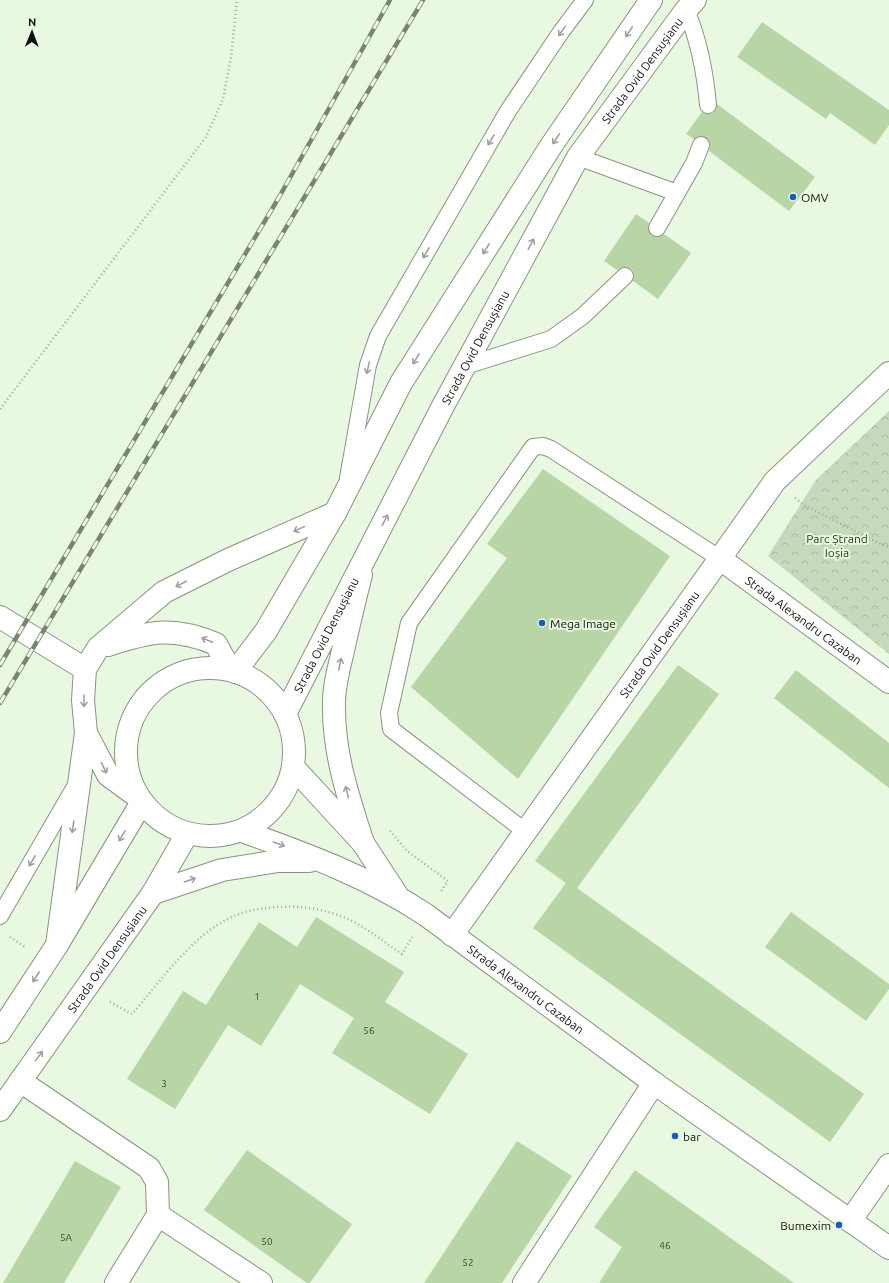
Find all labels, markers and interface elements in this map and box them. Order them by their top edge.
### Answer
north arrow [12,12,52,52]
street label: Strada Ovid Densușianu [599,15,685,126]
text: N [28,16,36,28]
one-way arrow [558,26,566,37]
one-way arrow [625,26,633,37]
one-way arrow [486,134,494,146]
one-way arrow [552,134,560,145]
place label: OMV [801,191,829,204]
marker: OMV [788,192,798,202]
one-way arrow [528,238,536,250]
one-way arrow [482,243,490,254]
one-way arrow [422,247,430,259]
street label: Strada Ovid Densușianu [439,288,511,406]
one-way arrow [412,353,420,365]
one-way arrow [363,361,371,374]
one-way arrow [382,514,389,526]
one-way arrow [293,526,305,533]
park label: Parc Ștrand Ioșia [806,532,868,559]
street label: Strada Alexandru Cazaban [743,573,865,667]
street label: Strada Ovid Densușianu [291,575,361,695]
one-way arrow [175,581,187,588]
street label: Strada Ovid Densușianu [617,588,701,700]
place label: Mega Image [550,617,616,630]
marker: Mega Image [537,618,547,628]
one-way arrow [202,636,214,644]
one-way arrow [336,658,344,671]
one-way arrow [80,694,88,707]
one-way arrow [101,762,108,774]
one-way arrow [342,786,350,799]
one-way arrow [69,820,77,833]
one-way arrow [117,830,125,842]
one-way arrow [272,841,284,849]
one-way arrow [28,855,36,867]
one-way arrow [183,876,196,883]
street label: Strada Ovid Densușianu [65,903,149,1015]
street label: Strada Alexandru Cazaban [465,942,587,1036]
one-way arrow [32,971,40,982]
house number: 1 [254,991,260,1002]
house number: 56 [363,1025,375,1036]
one-way arrow [34,1050,43,1061]
house number: 3 [161,1078,167,1089]
place label: bar [683,1130,701,1143]
marker: bar [670,1131,680,1141]
place label: Bumexim [780,1219,831,1232]
marker: Bumexim [834,1220,844,1230]
house number: 5A [60,1232,73,1243]
house number: 50 [261,1236,273,1247]
house number: 46 [659,1240,671,1251]
house number: 52 [462,1257,474,1268]

